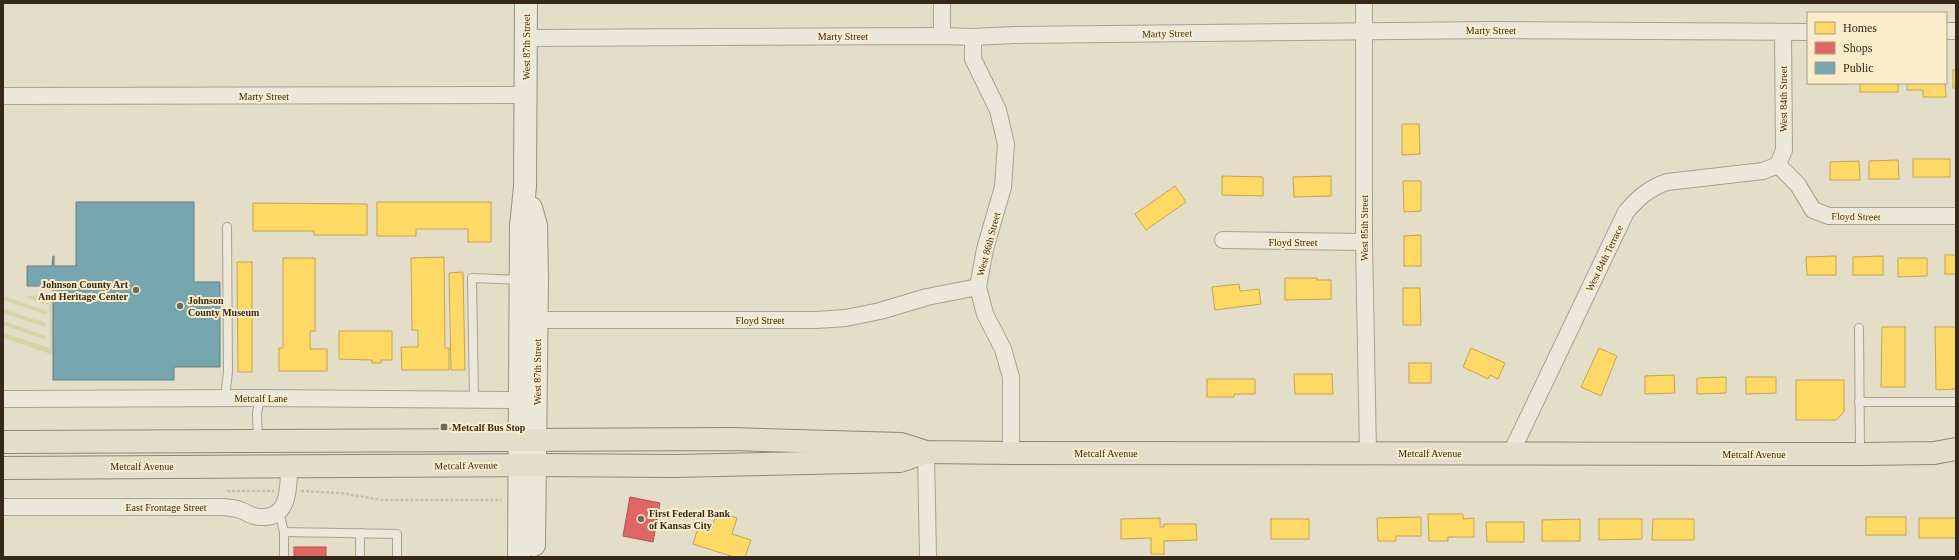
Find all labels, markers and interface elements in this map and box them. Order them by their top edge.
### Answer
legend [1807,12,1947,84]
street label: West 87th Street [521,14,532,80]
text: Homes [1843,21,1877,35]
street label: Marty Street [1466,25,1516,36]
street label: Marty Street [1142,28,1192,39]
street label: Marty Street [818,31,868,42]
text: Shops [1843,41,1873,55]
text: Public [1843,61,1874,75]
street label: West 84th Street [1778,66,1789,132]
street label: Marty Street [239,91,289,102]
street label: West 85th Street [1359,195,1370,261]
street label: West 86th Street [975,211,1002,277]
street label: Floyd Street [1831,211,1881,222]
street label: West 84th Terrace [1584,223,1625,293]
street label: Floyd Street [1268,237,1318,248]
place label: Johnson County Art And Heritage Center [38,279,129,302]
marker: Johnson County Art And Heritage Center [131,285,141,295]
place label: Johnson County Museum [188,295,260,318]
marker: Johnson County Museum [175,301,185,311]
street label: Floyd Street [735,315,785,326]
street label: West 87th Street [532,339,543,405]
street label: Metcalf Lane [234,393,288,404]
marker: Metcalf Bus Stop [439,422,449,432]
place label: Metcalf Bus Stop [452,422,526,433]
street label: Metcalf Avenue [1074,448,1138,459]
street label: Metcalf Avenue [1398,448,1462,459]
street label: Metcalf Avenue [1722,449,1786,460]
street label: Metcalf Avenue [434,459,498,472]
street label: Metcalf Avenue [110,461,174,472]
street label: East Frontage Street [125,502,207,513]
place label: First Federal Bank of Kansas City [649,508,731,531]
marker: First Federal Bank of Kansas City [636,514,646,524]

